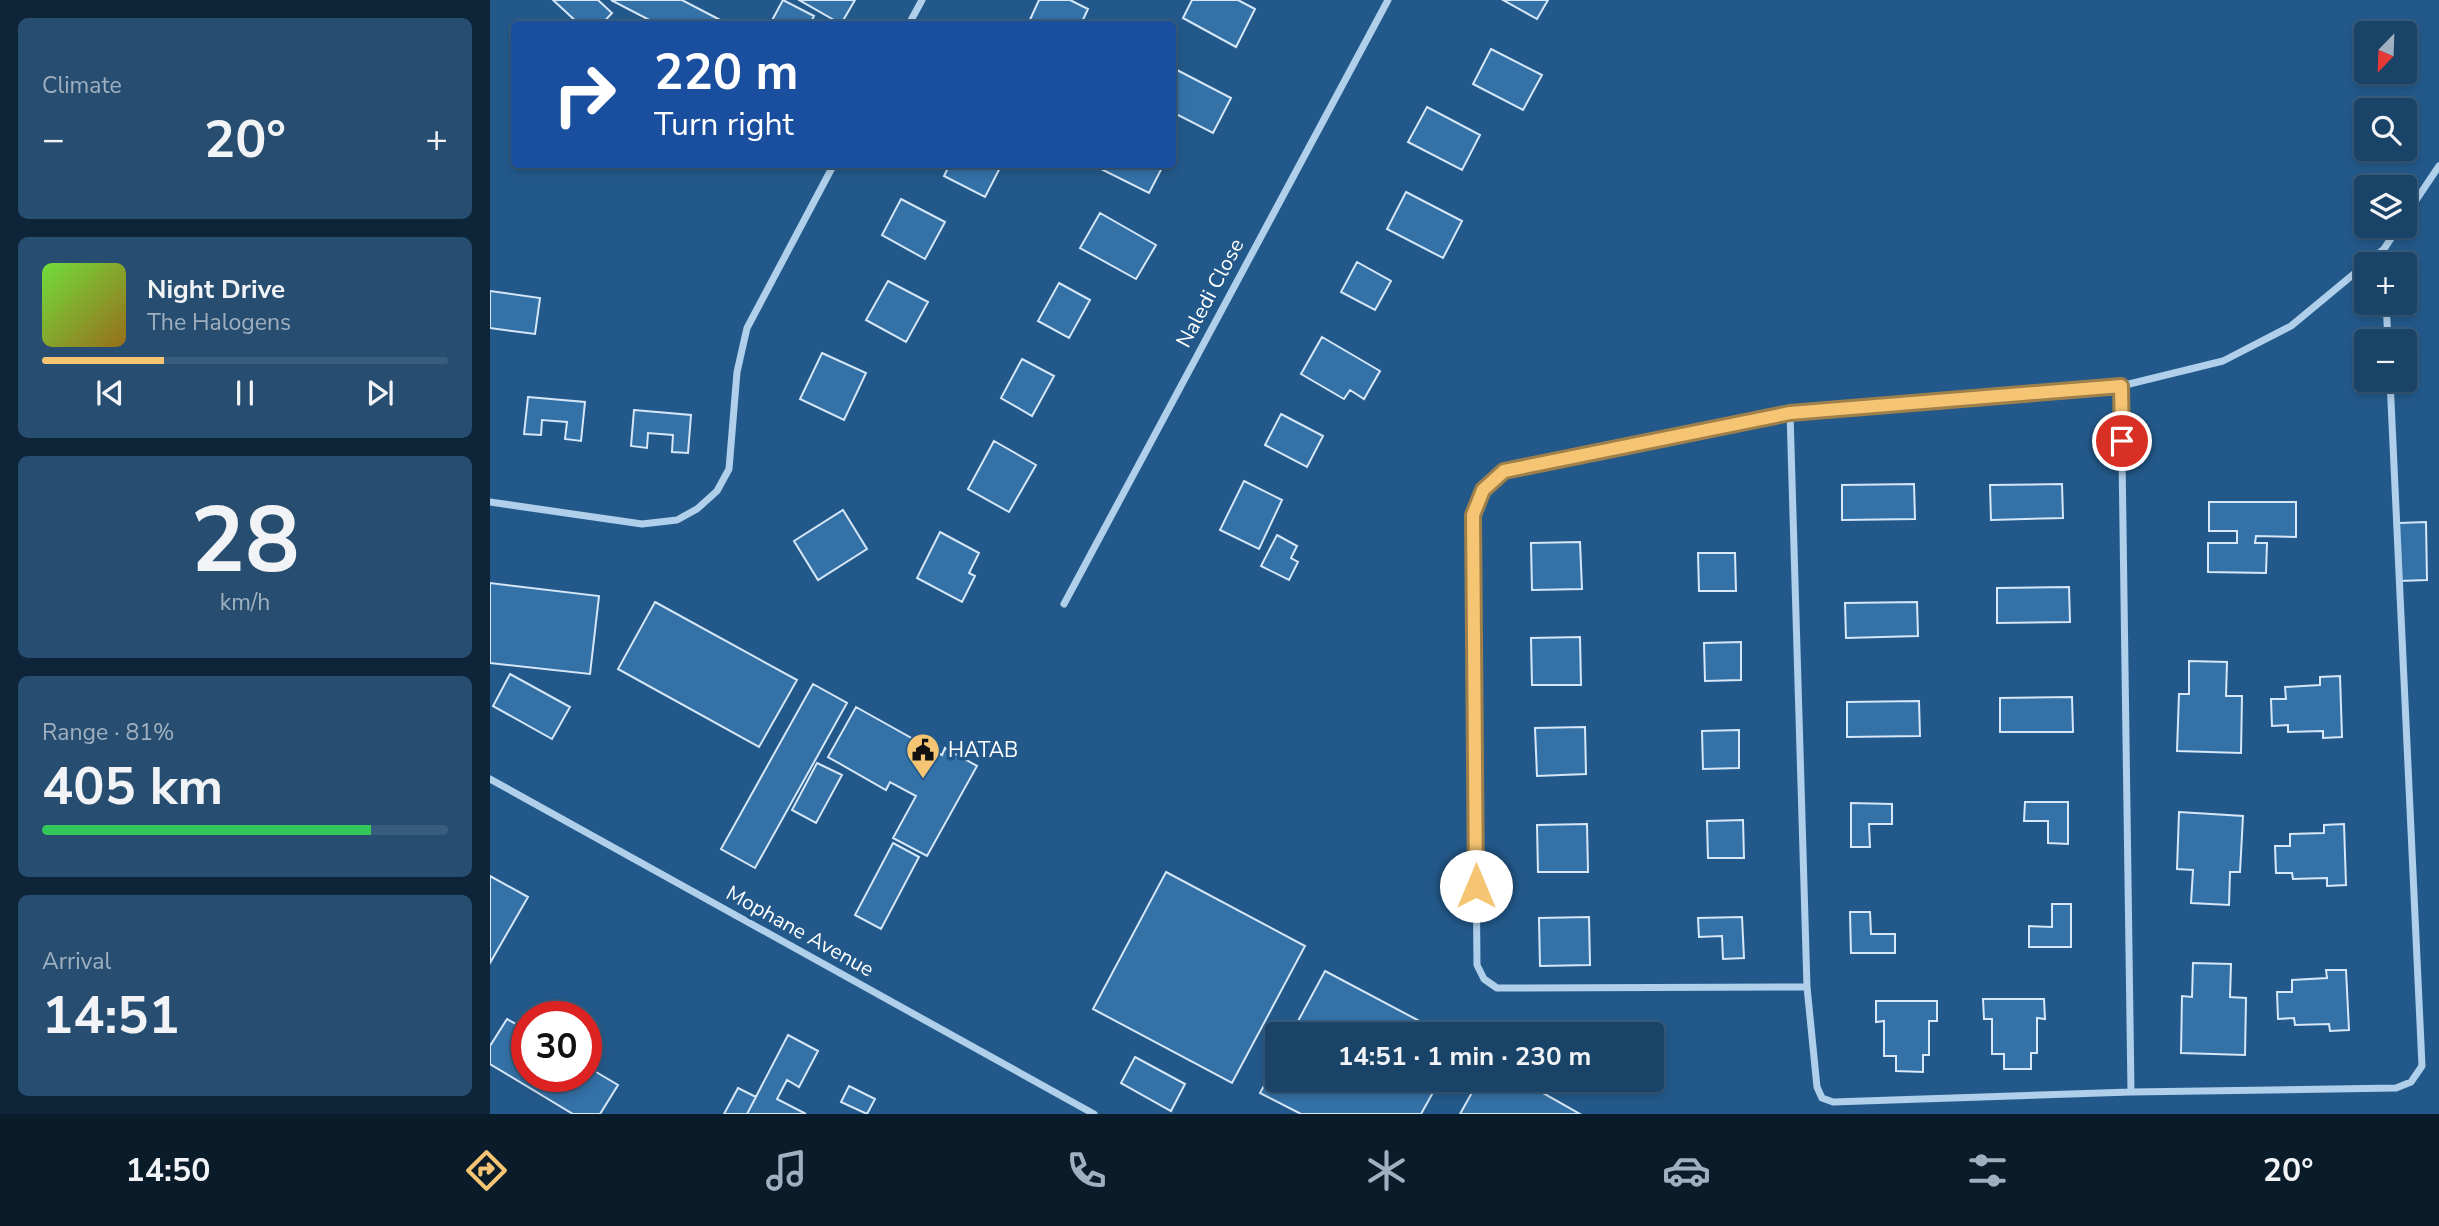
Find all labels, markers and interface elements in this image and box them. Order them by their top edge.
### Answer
north arrow [2354,21,2417,84]
map controls [2354,21,2417,392]
text: 220 m [654,39,798,106]
icon: right [539,49,630,140]
text: Climate [42,70,122,101]
button: search [2354,98,2417,161]
text: Turn right [654,103,794,146]
text: 20° [204,104,286,175]
text: − [42,114,65,165]
text: + [425,114,448,165]
button: layers [2354,175,2417,238]
street label: Naledi Close [1170,234,1250,352]
button: + [2354,252,2417,315]
text: Night Drive [147,272,285,307]
text: The Halogens [147,307,291,338]
button: − [2354,329,2417,392]
icon: previous [91,374,129,412]
icon: pause [226,374,264,412]
icon: next [361,374,399,412]
pin [2092,411,2152,471]
icon: arrive [2103,422,2141,460]
text: 28 [190,479,300,603]
text: km/h [220,587,270,618]
text: Range · 81% [42,717,174,748]
public building icon: HATAB [904,731,942,780]
place label: HATAB [948,736,1018,764]
text: 405 km [42,751,223,822]
position arrow [1439,849,1513,923]
street label: Mophane Avenue [721,879,879,983]
text: Arrival [42,946,111,977]
text: 14:51 [42,980,180,1051]
speed limit sign: 30 [511,1001,602,1092]
text: 14:51 · 1 min · 230 m [1338,1039,1591,1074]
icon: directions [462,1146,511,1195]
icon: music [762,1146,811,1195]
icon: phone [1062,1146,1111,1195]
icon: climate [1362,1146,1411,1195]
icon: car [1662,1146,1711,1195]
icon: filters [1963,1146,2012,1195]
text: 14:50 [126,1149,210,1192]
text: 20° [2263,1149,2313,1192]

